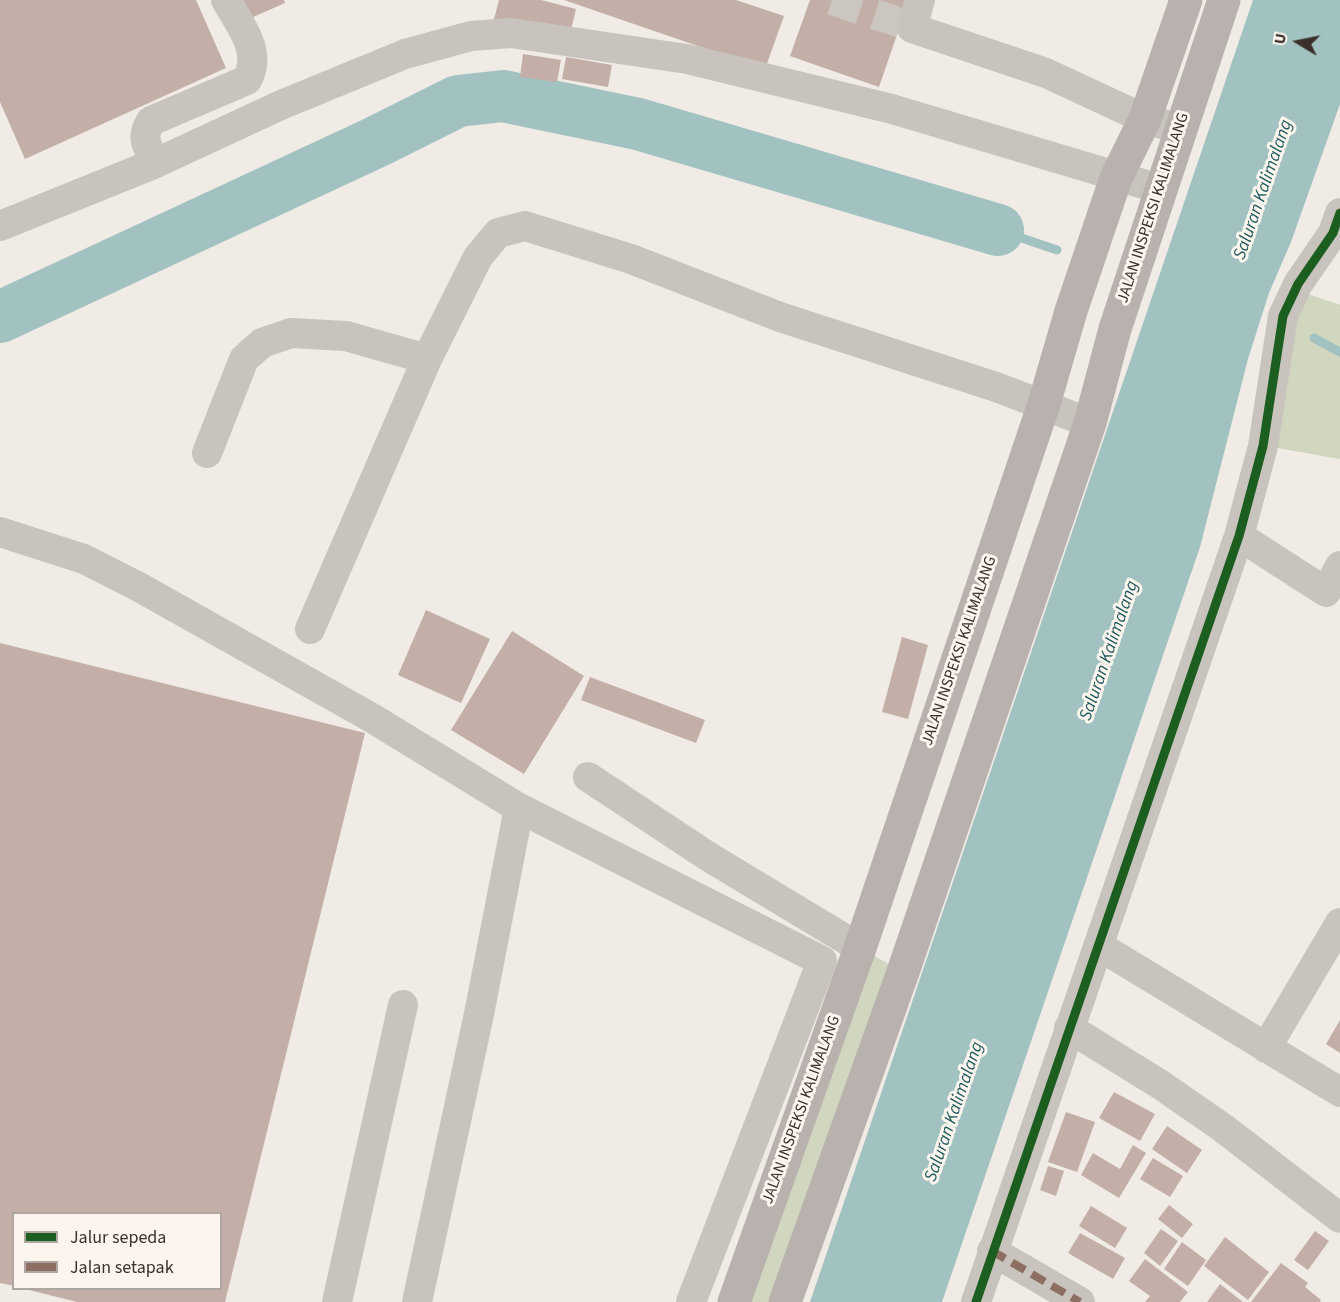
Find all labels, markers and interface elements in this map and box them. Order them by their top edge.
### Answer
north arrow [1268,12,1328,72]
text: U [1269,32,1292,46]
street label: JALAN INSPEKSI KALIMALANG [1114,110,1194,306]
water label: Saluran Kalimalang [1230,117,1298,263]
street label: JALAN INSPEKSI KALIMALANG [919,554,1001,748]
water label: Saluran Kalimalang [1076,578,1144,724]
street label: JALAN INSPEKSI KALIMALANG [759,1013,845,1207]
water label: Saluran Kalimalang [921,1039,989,1185]
legend [12,1212,222,1290]
text: Jalur sepeda [70,1225,166,1250]
text: Jalan setapak [70,1255,174,1280]

